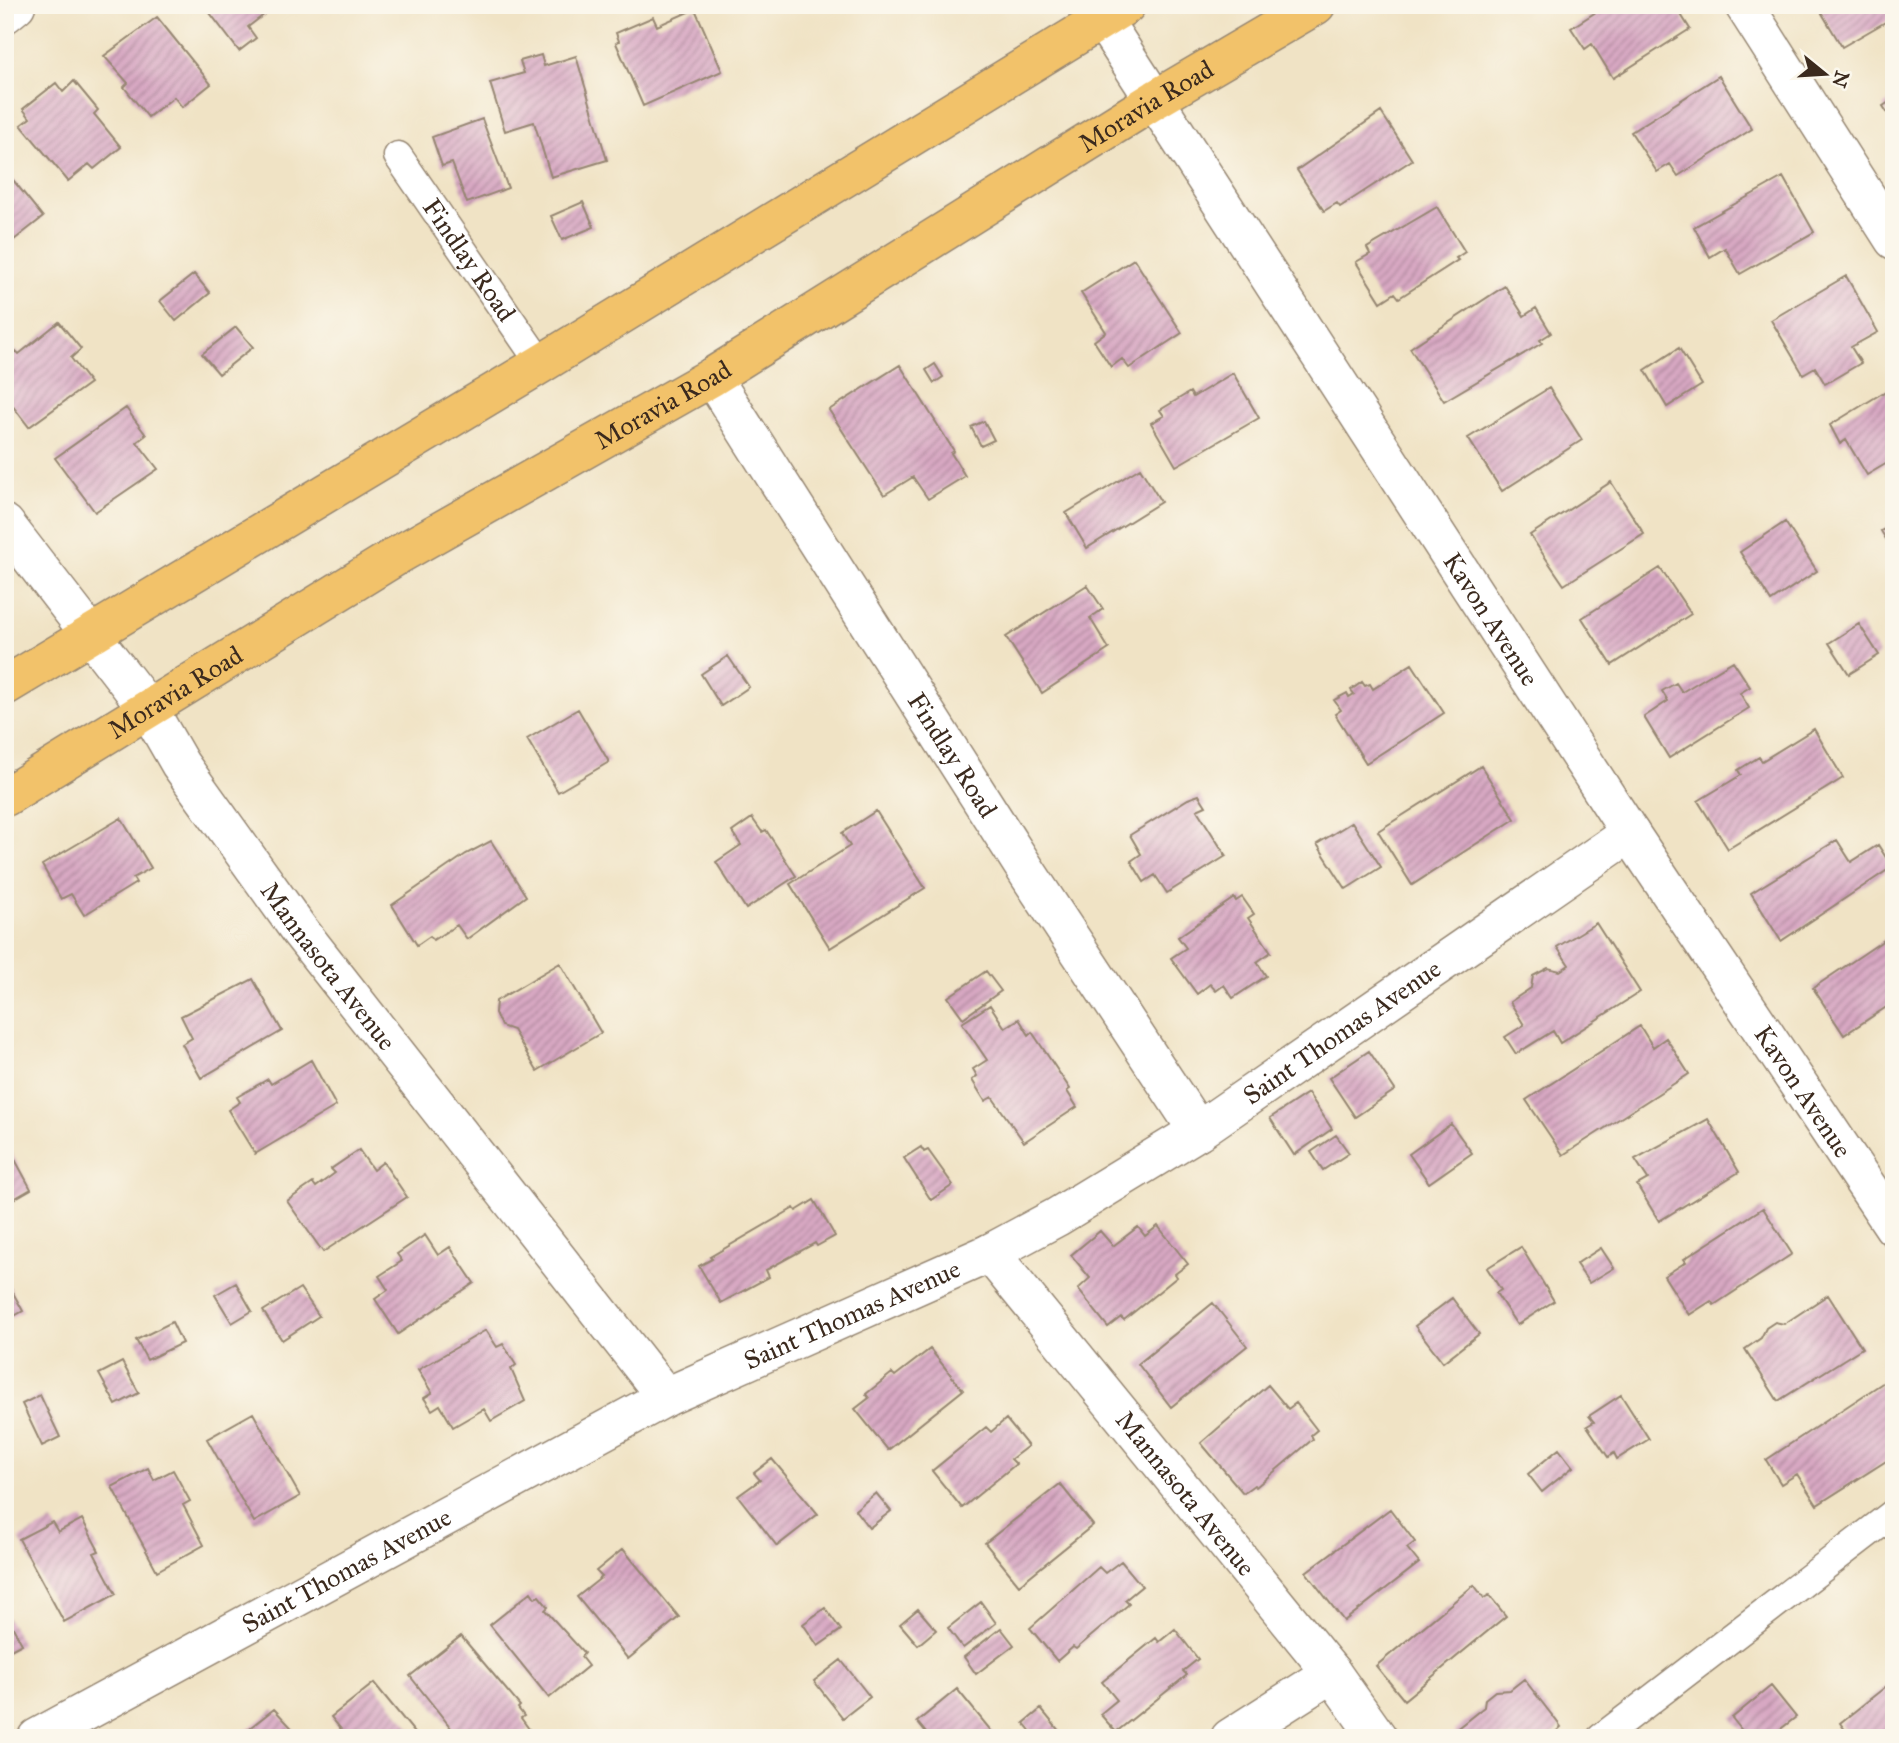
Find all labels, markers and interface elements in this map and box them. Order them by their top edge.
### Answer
north arrow [1790,38,1860,108]
street label: Moravia Road [1073,53,1219,159]
text: N [1827,68,1854,90]
street label: Findlay Road [416,192,523,328]
street label: Moravia Road [589,353,737,456]
street label: Kavon Avenue [1436,546,1546,692]
street label: Moravia Road [102,639,248,746]
street label: Findlay Road [901,686,1004,824]
street label: Mannasota Avenue [254,876,403,1057]
street label: Saint Thomas Avenue [1237,952,1447,1111]
street label: Kavon Avenue [1747,1019,1859,1164]
street label: Saint Thomas Avenue [739,1252,965,1376]
street label: Mannasota Avenue [1109,1404,1263,1583]
street label: Saint Thomas Avenue [236,1500,457,1640]

